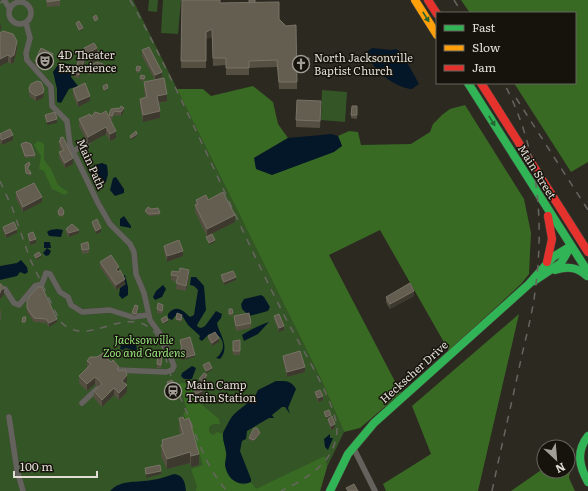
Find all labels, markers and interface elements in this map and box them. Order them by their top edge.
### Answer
one-way arrow [422,12,430,22]
legend [436,12,576,84]
text: Fast [472,18,496,36]
text: Slow [472,38,501,56]
place label: 4D Theater Experience [58,46,117,75]
place label: North Jacksonville Baptist Church [314,49,413,78]
theatre icon: 4D Theater Experience [35,51,55,71]
church icon: North Jacksonville Baptist Church [291,54,311,74]
text: Jam [472,58,497,76]
one-way arrow [488,116,496,126]
street label: Main Path [74,136,110,191]
street label: Main Street [515,141,561,202]
park label: Jacksonville Zoo and Gardens [103,331,185,360]
street label: Heckscher Drive [376,336,451,406]
place label: Main Camp Train Station [186,376,256,405]
station icon: Main Camp Train Station [163,381,183,401]
north arrow [536,439,576,479]
scale bar [14,453,97,479]
text: 100 m [20,457,53,475]
text: N [553,460,568,478]

